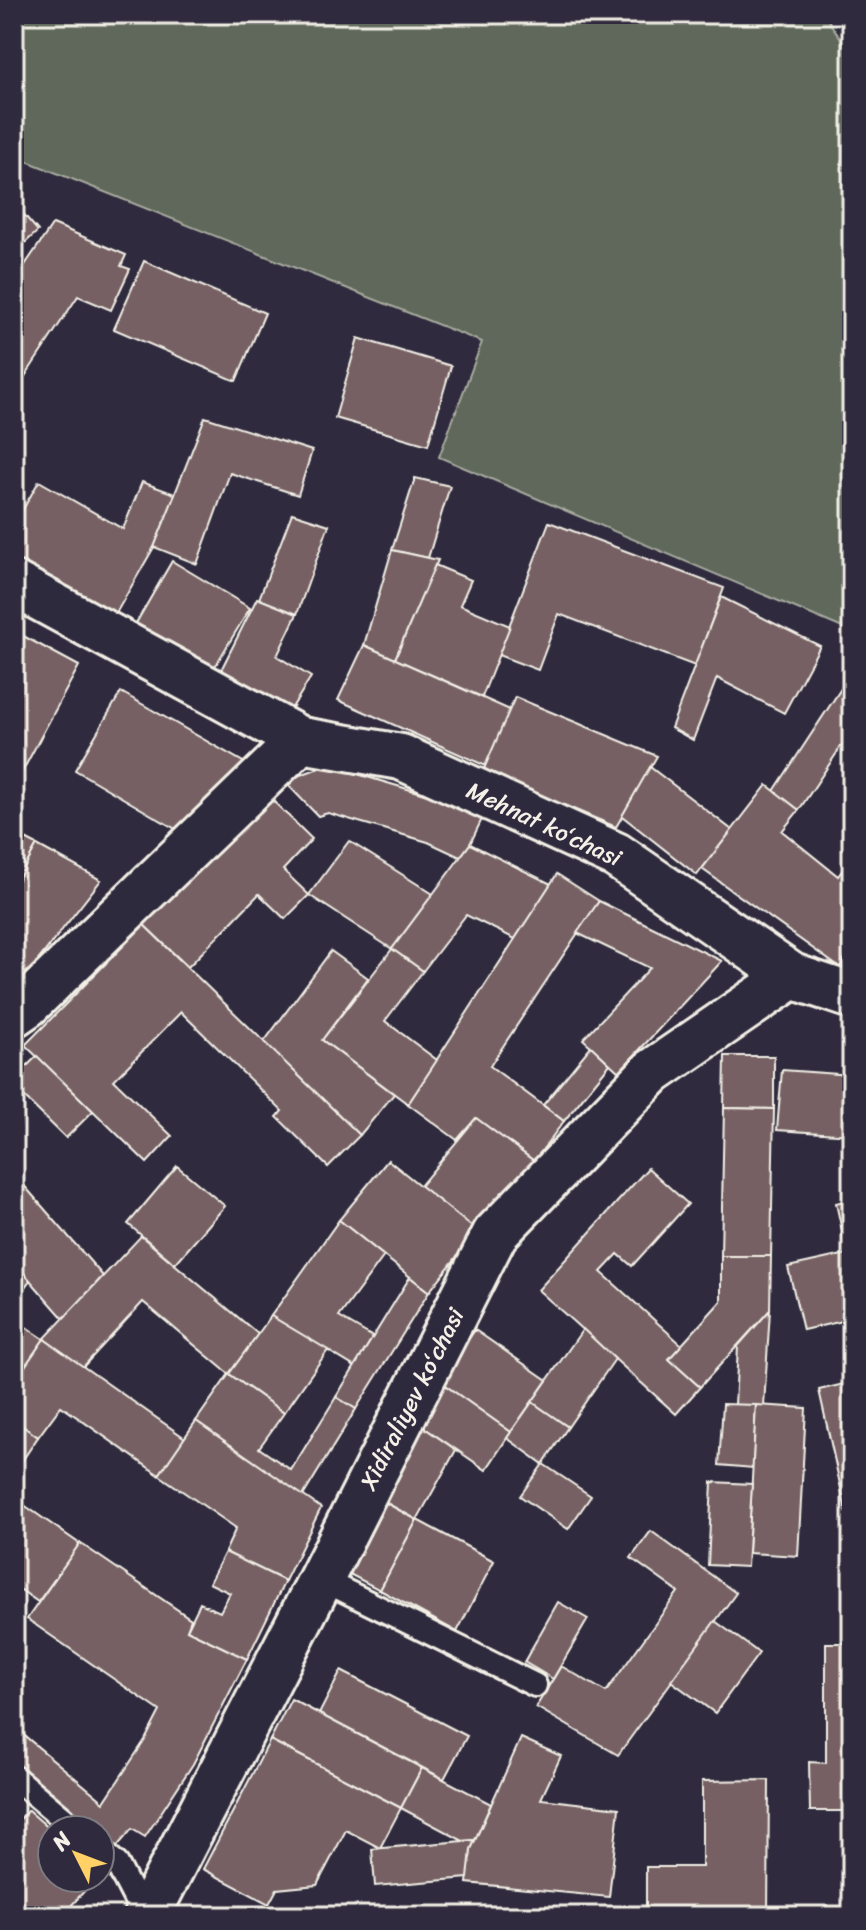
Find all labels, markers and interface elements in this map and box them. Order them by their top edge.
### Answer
street label: Mehnat koʻchasi [459,770,630,879]
street label: Xidiraliyev koʻchasi [347,1299,477,1498]
north arrow [36,1814,116,1894]
text: N [41,1822,82,1860]

